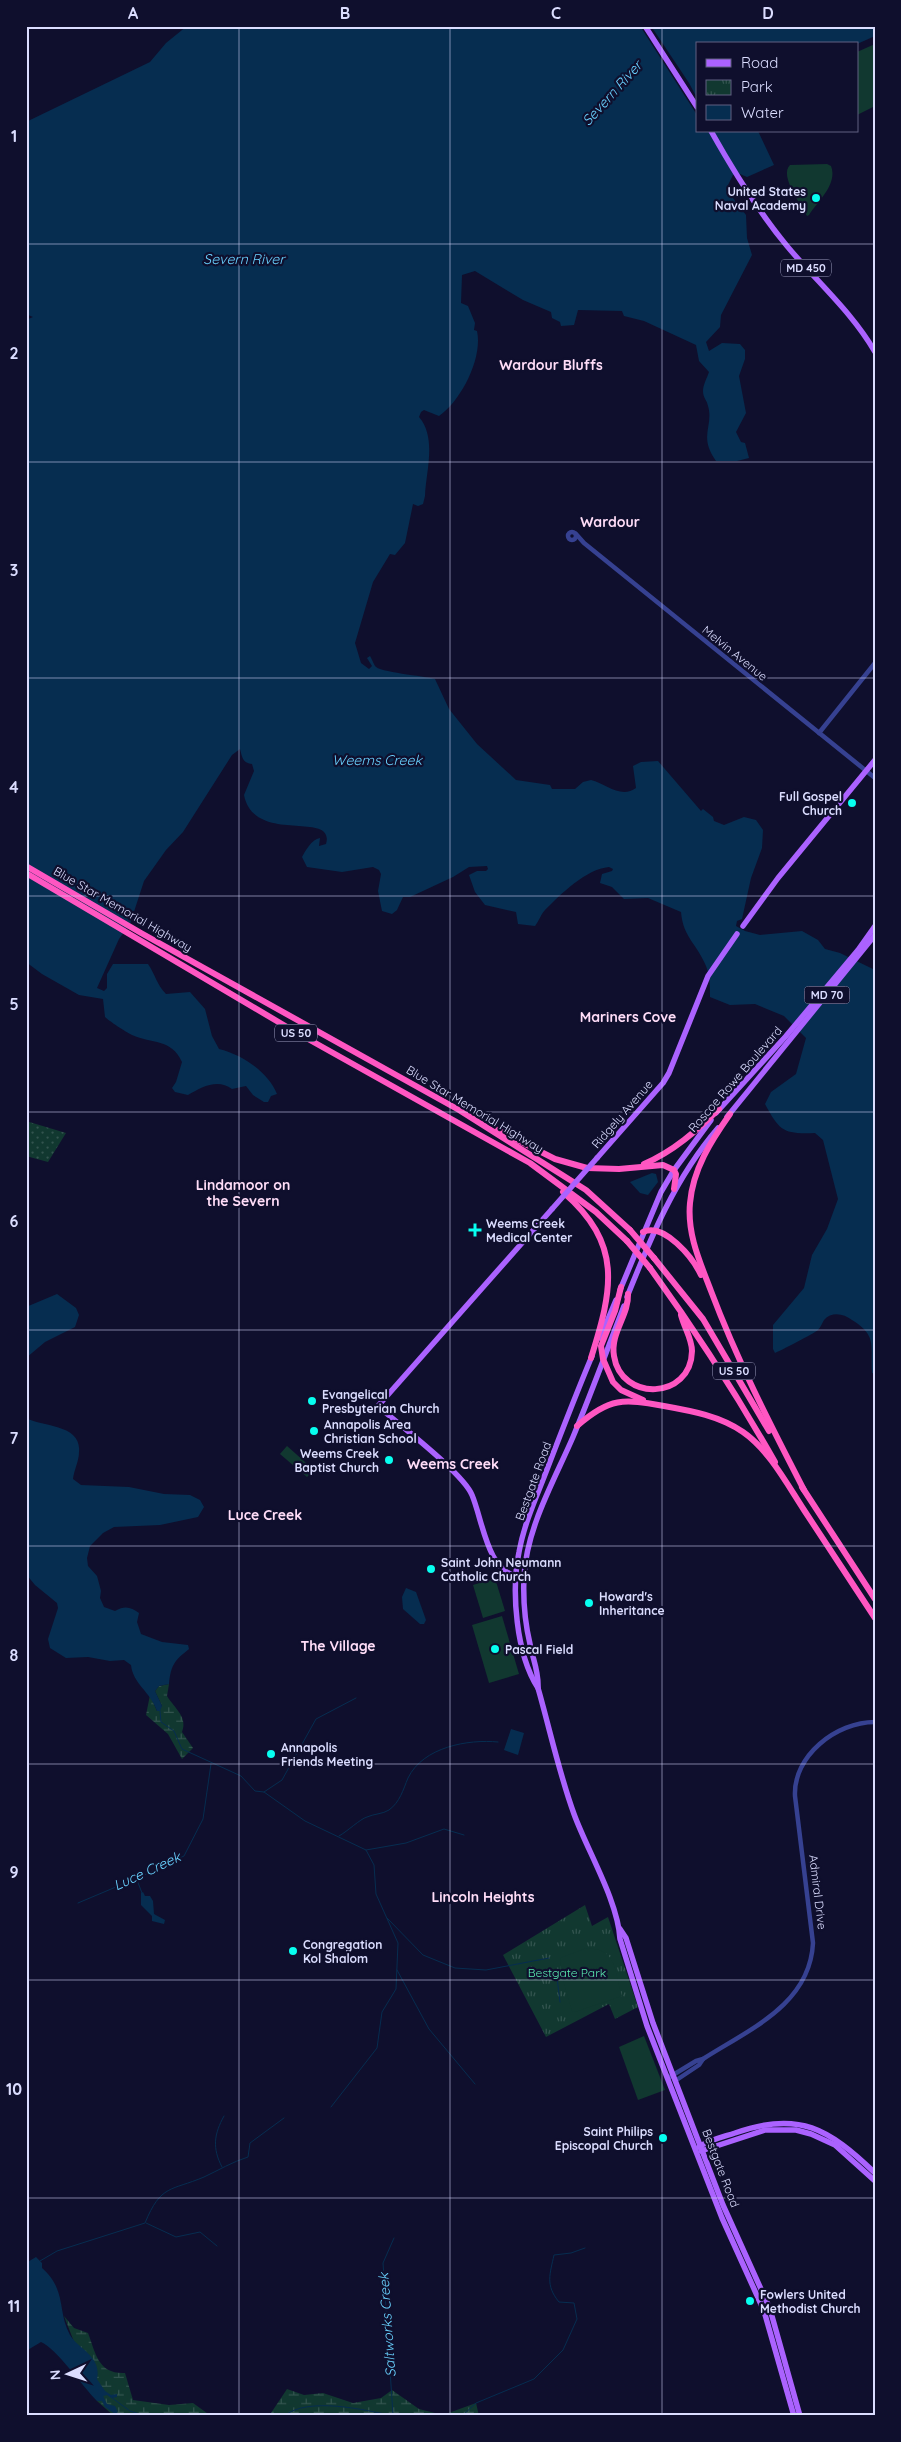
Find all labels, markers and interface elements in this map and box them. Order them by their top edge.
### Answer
text: A [128,3,139,23]
text: B [340,3,350,23]
text: C [551,3,561,23]
text: D [762,3,774,23]
legend [696,42,858,132]
text: Road [741,53,778,72]
water label: Severn River [578,56,647,129]
text: Park [741,77,773,96]
text: Water [741,103,784,122]
text: 1 [11,126,17,146]
place label: United States Naval Academy [715,184,806,213]
marker: United States Naval Academy [810,192,822,204]
water label: Severn River [203,250,286,268]
road number: MD 450 [781,260,831,276]
text: 2 [9,343,19,363]
district label: Wardour Bluffs [499,356,603,374]
district label: Wardour [580,513,640,531]
text: 3 [10,560,18,580]
street label: Melvin Avenue [699,622,771,684]
water label: Weems Creek [332,751,423,769]
text: 4 [9,777,19,797]
place label: Full Gospel Church [779,789,842,818]
marker: Full Gospel Church [846,797,858,809]
street label: Blue Star Memorial Highway [51,863,195,955]
road number: MD 70 [804,986,850,1004]
text: 5 [9,994,19,1014]
district label: Mariners Cove [580,1008,676,1026]
street label: Roscoe Rowe Boulevard [685,1023,785,1135]
road number: US 50 [275,1024,317,1042]
street label: Blue Star Memorial Highway [404,1062,546,1156]
street label: Ridgely Avenue [588,1077,656,1151]
district label: Lindamoor on the Severn [196,1176,290,1210]
text: 6 [10,1211,19,1231]
place label: Weems Creek Medical Center [486,1216,573,1245]
marker: Weems Creek Medical Center [468,1223,482,1237]
road number: US 50 [713,1362,755,1380]
place label: Evangelical Presbyterian Church [322,1387,439,1416]
marker: Evangelical Presbyterian Church [306,1395,318,1407]
place label: Annapolis Area Christian School [324,1417,417,1446]
marker: Annapolis Area Christian School [308,1425,320,1437]
text: 7 [10,1428,19,1448]
street label: Bestgate Road [512,1440,554,1522]
place label: Weems Creek Baptist Church [294,1446,379,1475]
marker: Weems Creek Baptist Church [383,1454,395,1466]
district label: Weems Creek [407,1455,499,1473]
district label: Luce Creek [228,1506,302,1524]
place label: Saint John Neumann Catholic Church [441,1555,561,1584]
marker: Saint John Neumann Catholic Church [425,1563,437,1575]
place label: Howard's Inheritance [599,1589,665,1618]
marker: Howard's Inheritance [583,1597,595,1609]
district label: The Village [300,1637,376,1655]
place label: Pascal Field [505,1642,573,1657]
marker: Pascal Field [489,1643,501,1655]
text: 8 [10,1645,19,1665]
place label: Annapolis Friends Meeting [281,1740,373,1769]
marker: Annapolis Friends Meeting [265,1748,277,1760]
water label: Luce Creek [111,1847,185,1894]
street label: Admiral Drive [806,1854,830,1930]
text: 9 [9,1862,19,1882]
district label: Lincoln Heights [431,1888,535,1906]
place label: Congregation Kol Shalom [303,1937,382,1966]
marker: Congregation Kol Shalom [287,1945,299,1957]
park label: Bestgate Park [528,1965,606,1980]
text: 10 [6,2079,22,2099]
place label: Saint Philips Episcopal Church [555,2124,653,2153]
street label: Bestgate Road [699,2127,743,2209]
marker: Saint Philips Episcopal Church [657,2132,669,2144]
water label: Saltworks Creek [374,2271,400,2378]
place label: Fowlers United Methodist Church [760,2287,861,2316]
marker: Fowlers United Methodist Church [744,2295,756,2307]
text: 11 [8,2296,20,2316]
north arrow [42,2350,92,2400]
text: N [46,2369,64,2381]

